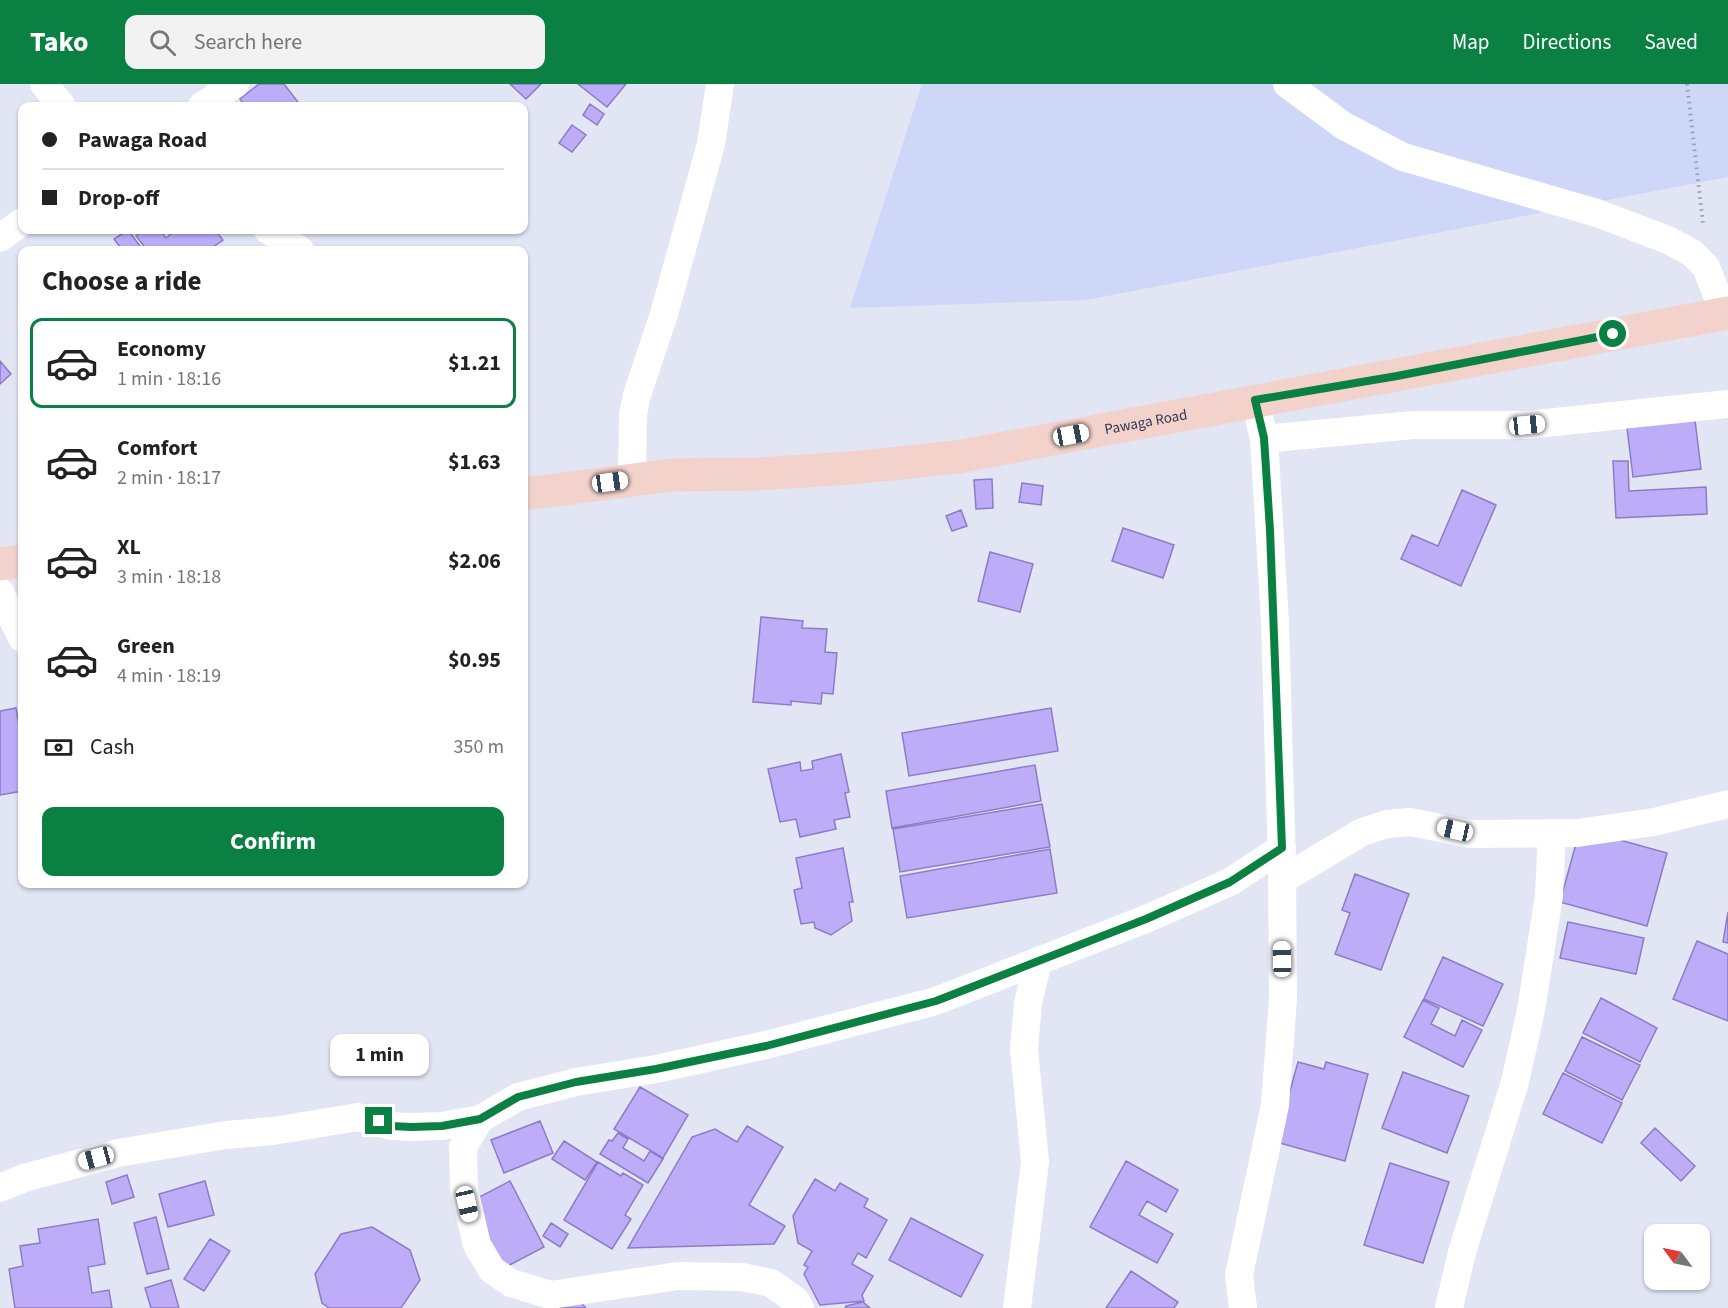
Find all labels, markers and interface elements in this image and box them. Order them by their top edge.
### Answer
search box [125,15,545,69]
text: Tako [30,22,89,62]
icon: search [146,26,179,59]
text: Search here [194,26,302,58]
text: Map [1452,27,1490,57]
text: Directions [1523,27,1611,57]
text: Saved [1644,27,1698,57]
text: Pawaga Road [78,124,207,156]
text: Drop-off [78,182,159,214]
text: Choose a ride [42,262,202,301]
route start [1599,320,1626,347]
text: Economy [117,333,206,365]
icon: car [45,336,99,390]
text: $1.21 [448,347,501,379]
text: 1 min · 18:16 [117,365,221,393]
street label: Pawaga Road [1103,404,1189,440]
car [1508,414,1546,436]
car [1052,423,1090,447]
text: Comfort [117,432,198,464]
icon: car [45,435,99,489]
text: $1.63 [448,446,501,478]
text: 2 min · 18:17 [117,464,221,492]
car [591,471,629,493]
text: XL [117,531,141,563]
icon: car [45,534,99,588]
text: $2.06 [448,545,501,577]
text: 3 min · 18:18 [117,563,221,591]
text: Green [117,630,175,662]
icon: car [45,633,99,687]
text: $0.95 [448,644,501,676]
text: 4 min · 18:19 [117,662,221,690]
icon: cash [42,731,75,764]
text: Cash [90,731,135,763]
text: 350 m [454,733,504,761]
button: Confirm [42,807,504,876]
car [1435,817,1475,843]
car [1273,941,1291,977]
callout: 1 min [330,1034,428,1076]
text: 1 min [355,1041,404,1069]
route end [365,1107,392,1134]
car [76,1145,116,1171]
car [454,1184,480,1224]
north arrow [1644,1224,1710,1290]
map controls [1644,1224,1710,1290]

